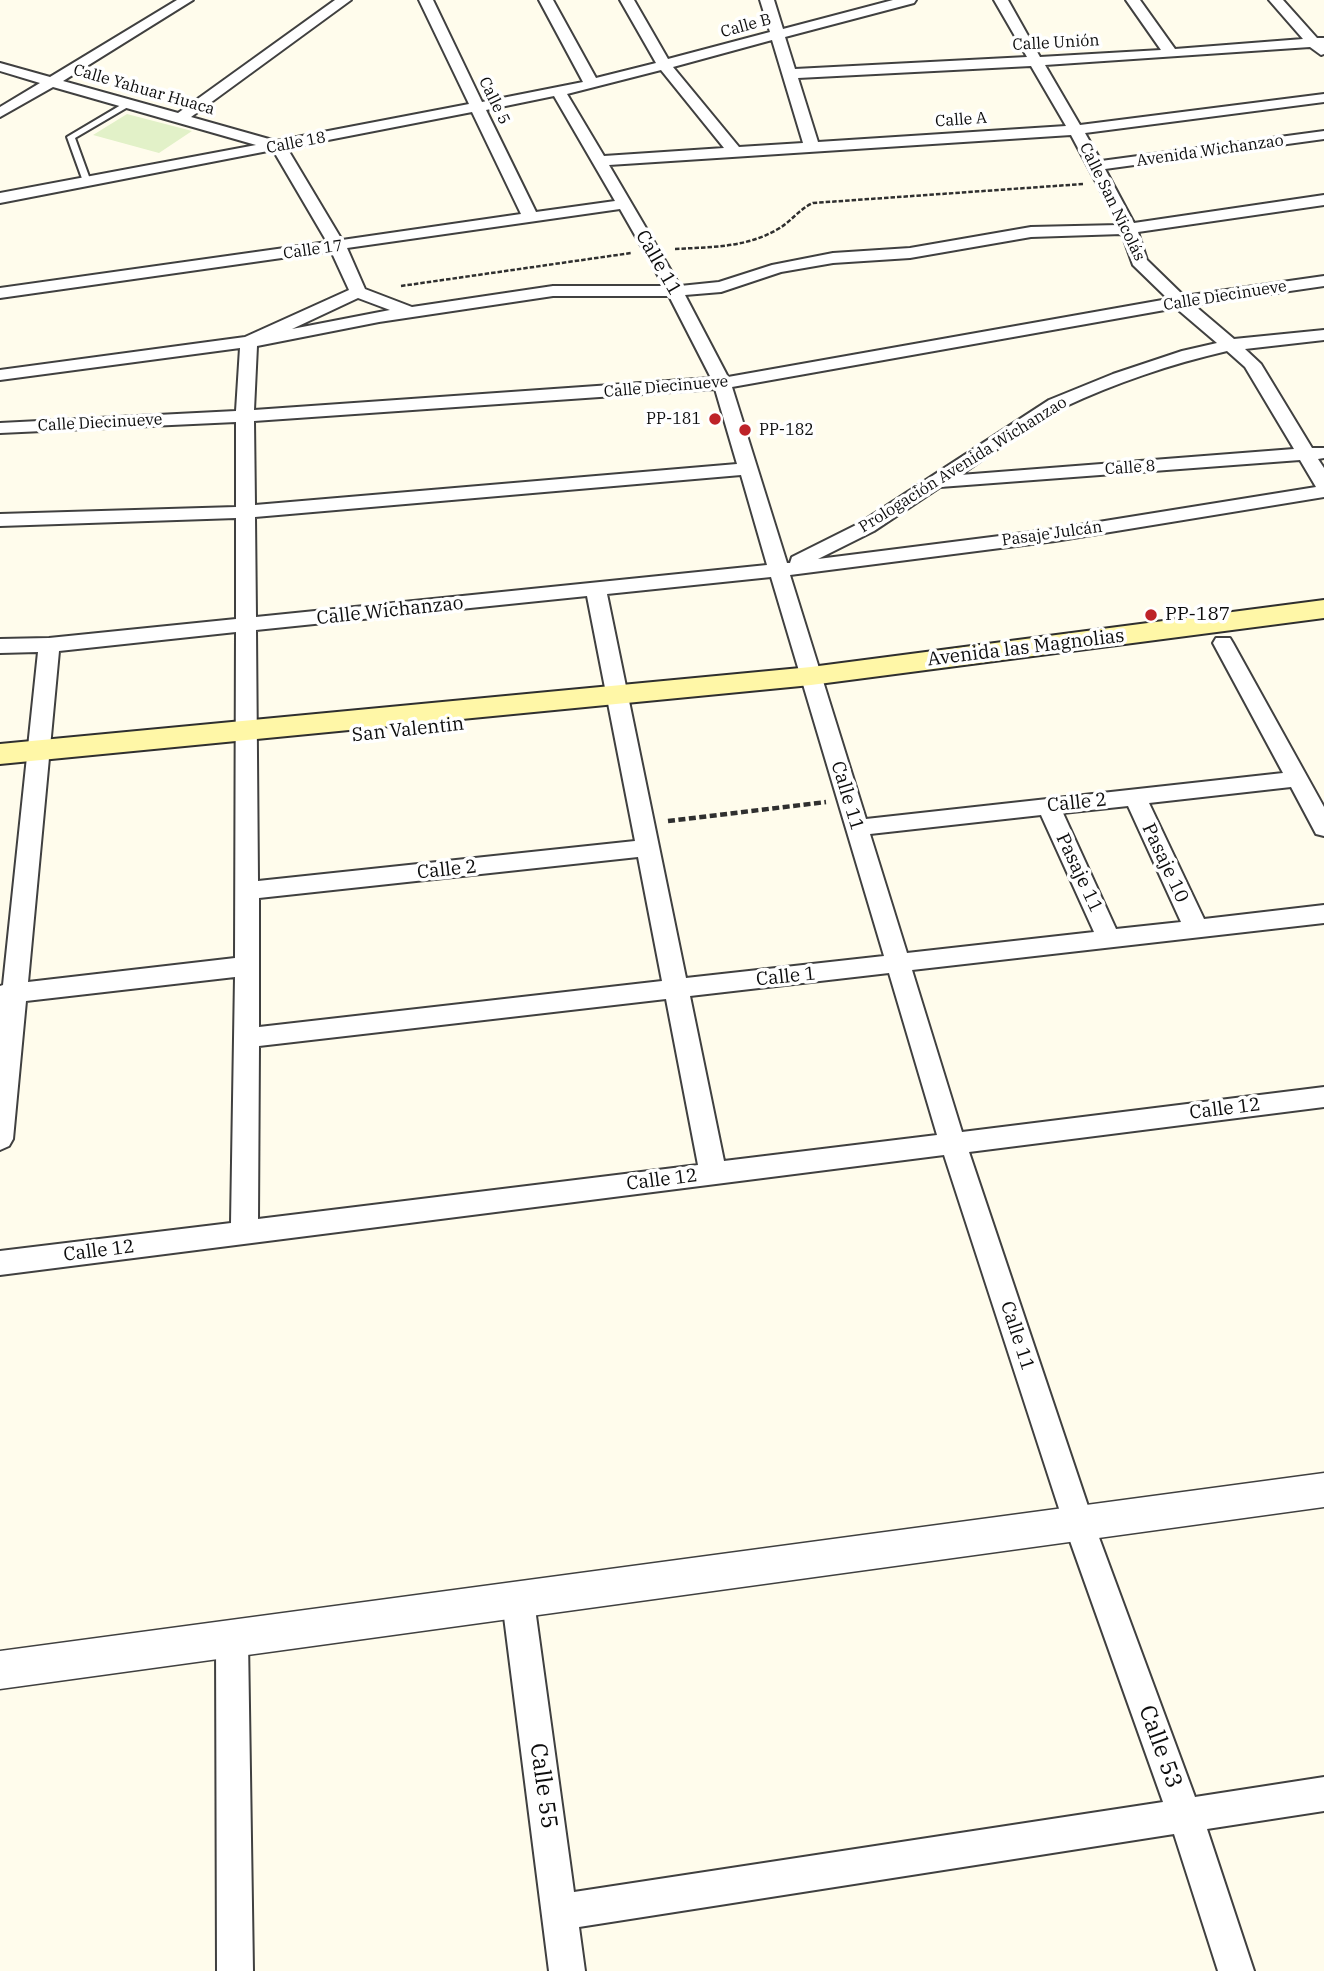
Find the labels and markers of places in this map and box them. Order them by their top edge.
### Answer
place label: PP-181 [646,409,701,429]
marker: PP-181 [707,411,723,427]
place label: PP-182 [759,420,814,440]
marker: PP-182 [737,422,753,438]
place label: PP-187 [1165,604,1230,626]
marker: PP-187 [1143,607,1159,623]

